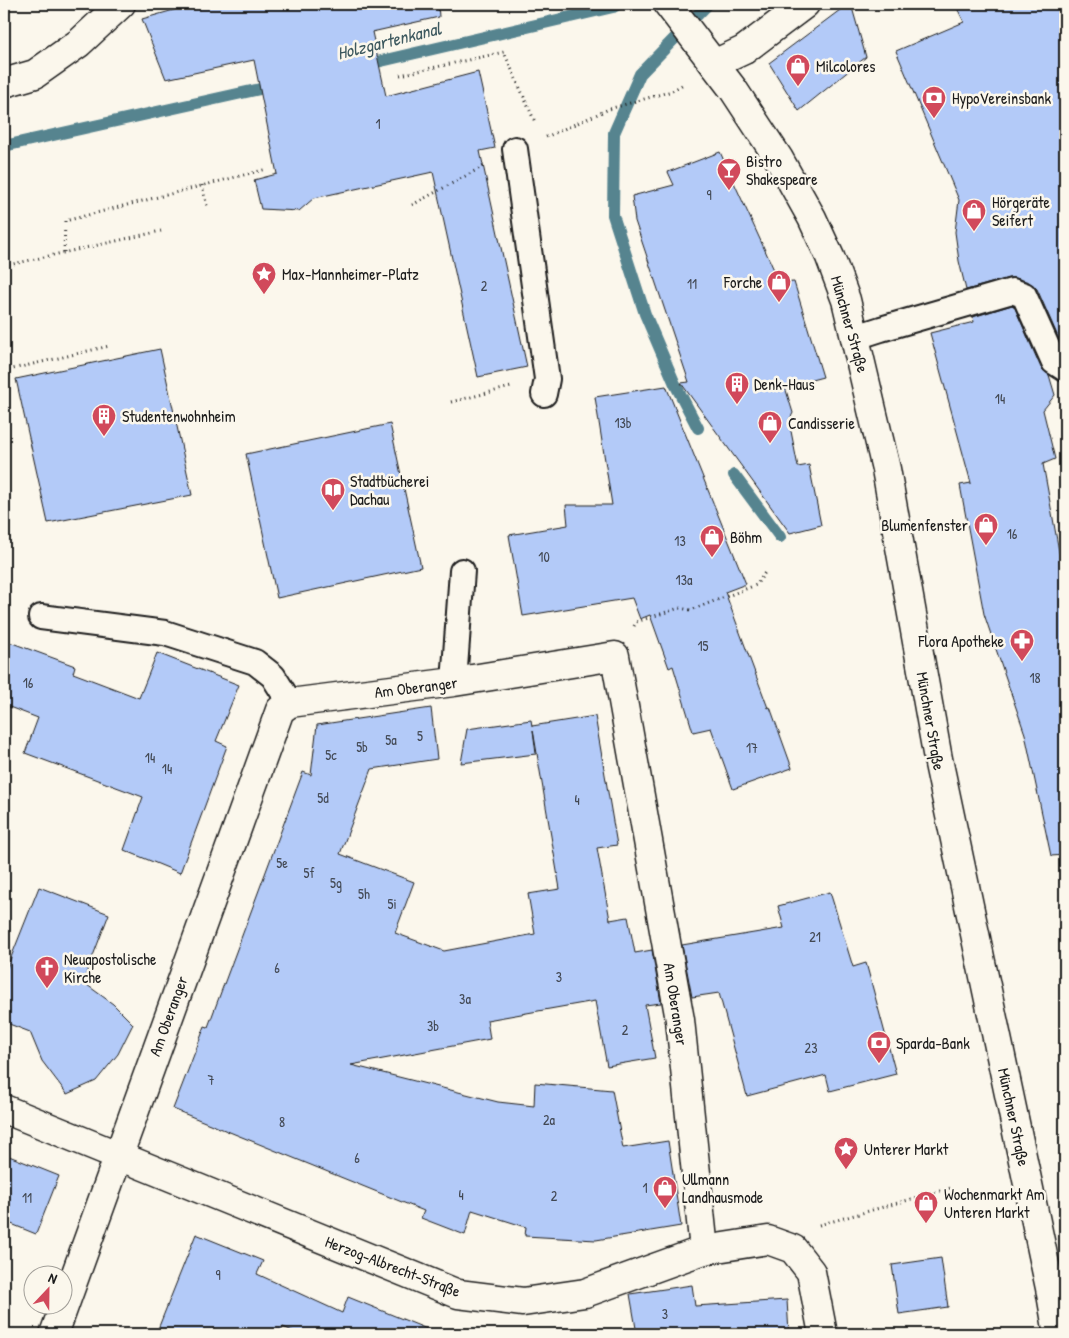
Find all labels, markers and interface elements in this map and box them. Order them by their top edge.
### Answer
water label: Holzgartenkanal [334,15,445,65]
shop icon: Milcolores [785,53,811,87]
place label: Milcolores [816,55,875,77]
bank icon: HypoVereinsbank [921,85,947,119]
place label: HypoVereinsbank [952,87,1052,109]
house number: 1 [375,114,381,133]
place label: Bistro Shakespeare [746,150,818,190]
bar icon: Bistro Shakespeare [716,157,742,191]
house number: 9 [706,185,712,204]
place label: Hörgeräte Seifert [992,191,1051,231]
shop icon: Hörgeräte Seifert [961,198,987,232]
place icon: Max-Mannheimer-Platz [251,261,277,295]
place label: Max-Mannheimer-Platz [282,263,419,285]
shop icon: Forche [766,269,792,303]
place label: Forche [723,271,763,293]
street label: Münchner Straße [826,273,874,376]
house number: 11 [687,274,697,293]
house number: 2 [481,276,488,295]
building icon: Denk-Haus [724,371,750,405]
place label: Denk-Haus [754,373,815,395]
house number: 14 [995,389,1005,408]
building icon: Studentenwohnheim [91,403,117,437]
place label: Studentenwohnheim [122,405,236,427]
shop icon: Candisserie [757,410,783,444]
place label: Candisserie [788,412,856,434]
house number: 13b [614,413,632,432]
place label: Stadtbücherei Dachau [350,470,429,510]
library icon: Stadtbücherei Dachau [320,477,346,511]
shop icon: Blumenfenster [973,512,999,546]
place label: Blumenfenster [881,514,968,536]
shop icon: Böhm [699,524,725,558]
house number: 16 [1007,524,1018,543]
place label: Böhm [730,526,762,548]
house number: 13 [674,531,686,550]
house number: 10 [538,547,550,566]
house number: 13a [676,570,693,589]
pharmacy icon: Flora Apotheke [1009,628,1035,662]
place label: Flora Apotheke [917,630,1005,652]
house number: 15 [697,636,709,655]
house number: 18 [1029,668,1041,687]
street label: Münchner Straße [912,670,951,773]
street label: Am Oberanger [373,671,459,703]
house number: 16 [23,673,34,692]
house number: 5 [417,726,423,745]
house number: 5a [385,730,397,749]
house number: 5b [356,737,368,756]
house number: 17 [746,738,758,757]
house number: 5c [325,745,337,764]
house number: 14 [145,748,155,767]
house number: 14 [162,759,172,778]
house number: 5d [317,788,329,807]
house number: 4 [574,790,580,809]
house number: 5e [276,853,288,872]
house number: 5f [304,863,314,882]
house number: 5g [330,873,342,893]
house number: 5h [358,884,370,903]
house number: 5i [387,894,397,913]
house number: 21 [809,927,821,946]
place label: Neuapostolische Kirche [64,948,157,988]
church icon: Neuapostolische Kirche [34,955,60,989]
house number: 6 [274,958,280,977]
street label: Am Oberanger [659,961,693,1047]
house number: 3 [556,967,562,986]
street label: Am Oberanger [143,973,193,1059]
house number: 3a [459,989,471,1008]
house number: 3b [427,1016,439,1035]
house number: 2 [622,1020,629,1039]
bank icon: Sparda-Bank [866,1030,892,1064]
place label: Sparda-Bank [896,1032,970,1054]
house number: 23 [805,1038,817,1057]
street label: Münchner Straße [993,1066,1035,1169]
house number: 7 [208,1070,215,1089]
house number: 2a [543,1110,556,1129]
house number: 8 [279,1112,285,1131]
place icon: Unterer Markt [833,1136,859,1170]
place label: Unterer Markt [864,1138,949,1160]
house number: 6 [354,1148,360,1167]
place label: Ullmann Landhausmode [682,1168,764,1208]
shop icon: Ullmann Landhausmode [652,1175,678,1209]
house number: 1 [642,1178,648,1197]
place label: Wochenmarkt Am Unteren Markt [944,1183,1045,1223]
house number: 4 [458,1185,464,1204]
house number: 2 [551,1186,558,1205]
house number: 11 [22,1188,32,1207]
shop icon: Wochenmarkt Am Unteren Markt [913,1190,939,1224]
street label: Herzog-Albrecht-Straße [322,1230,464,1302]
house number: 9 [215,1265,221,1284]
north arrow [22,1266,72,1316]
text: N [46,1267,61,1288]
house number: 3 [662,1304,668,1323]

